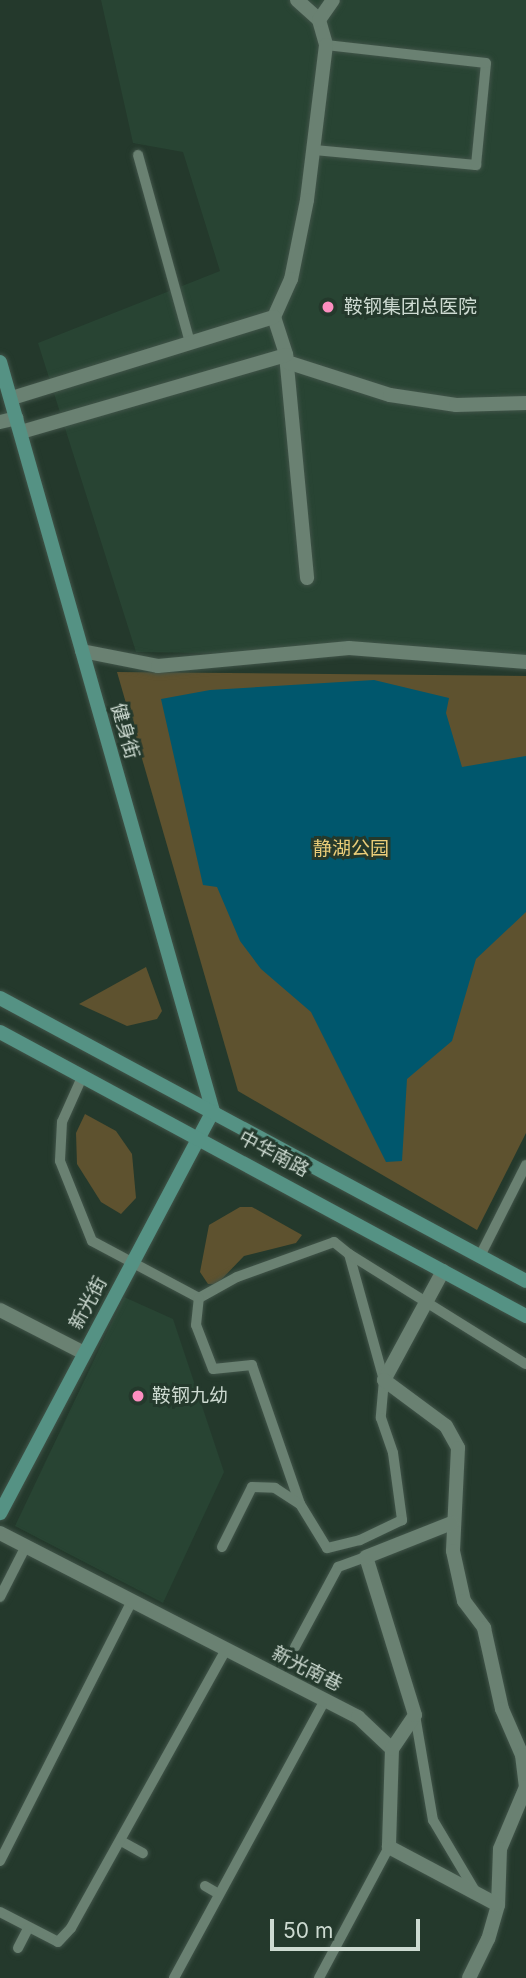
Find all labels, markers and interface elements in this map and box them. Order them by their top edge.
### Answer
place label: 鞍钢集团总医院 [344,296,477,318]
marker: 鞍钢集团总医院 [318,297,338,317]
street label: 健身街 [106,700,144,762]
park label: 静湖公园 [313,838,389,860]
street label: 中华南路 [235,1126,313,1182]
street label: 新光街 [65,1272,111,1334]
place label: 鞍钢九幼 [152,1385,228,1407]
marker: 鞍钢九幼 [130,1388,146,1404]
street label: 新光南巷 [268,1642,346,1696]
scale bar [274,1904,424,1948]
text: 50 m [283,1918,333,1943]

